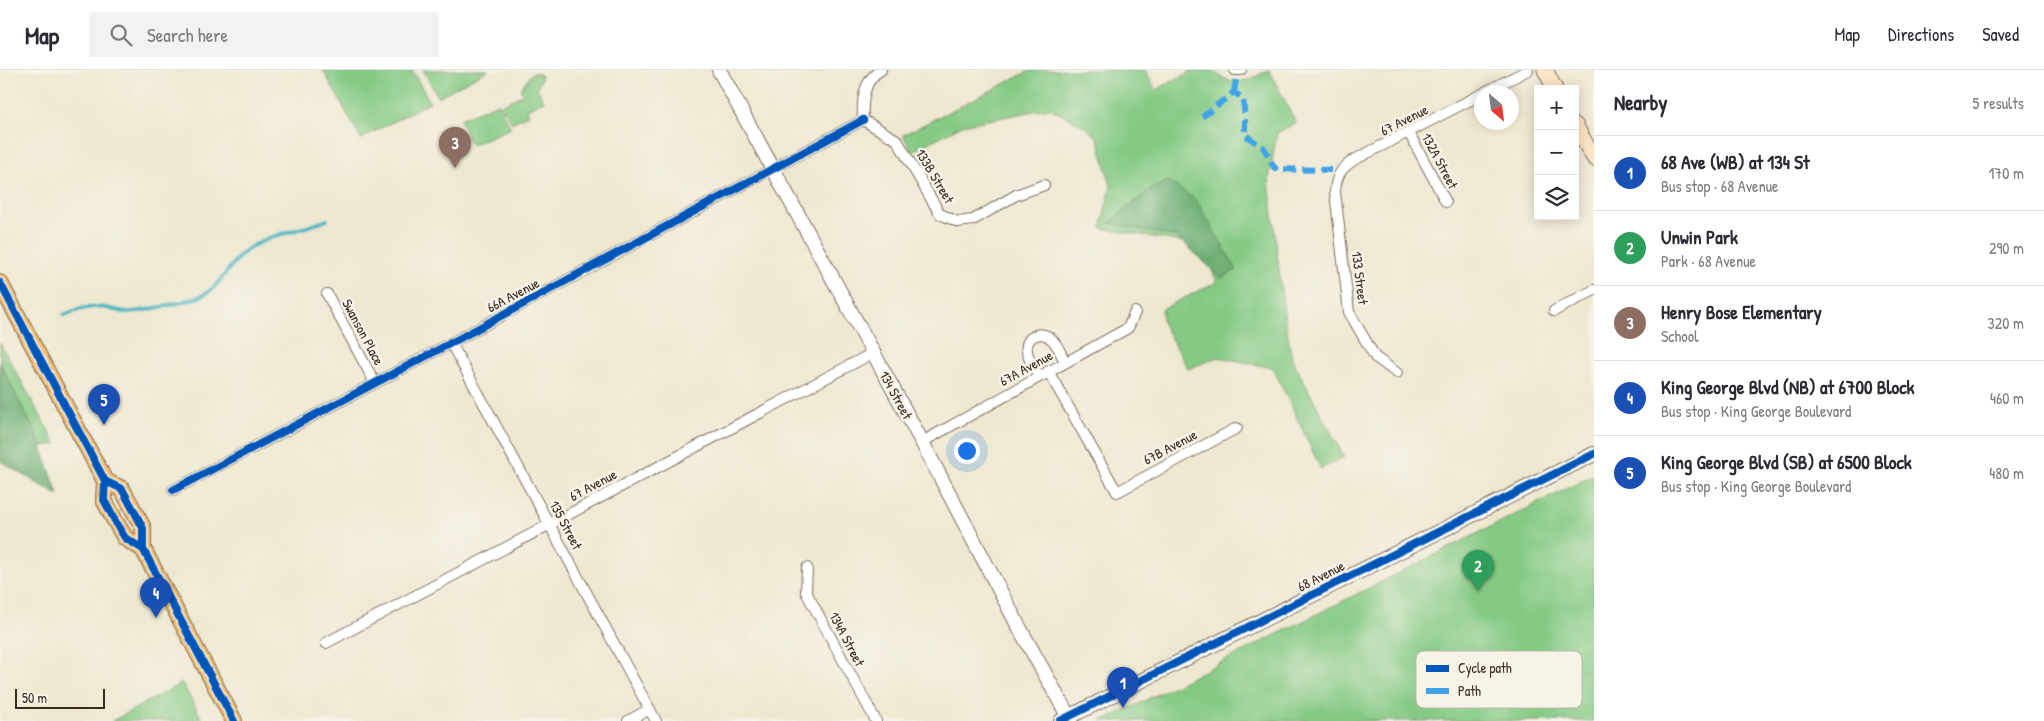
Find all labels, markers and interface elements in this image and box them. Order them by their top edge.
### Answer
search box [89,12,439,57]
text: Map [25,19,59,51]
icon: search [107,21,135,49]
text: Search here [147,22,228,48]
text: Map [1835,22,1860,47]
text: Directions [1888,22,1954,47]
text: Saved [1982,22,2019,47]
north arrow [1474,85,1519,130]
map controls [1534,85,1579,220]
button: + [1534,85,1579,130]
text: Nearby [1614,88,1667,117]
text: 5 results [1973,92,2024,114]
street label: 67 Avenue [1377,99,1431,140]
pin: 3 [439,127,471,168]
street label: 132A Street [1418,130,1463,192]
button: − [1534,130,1579,175]
street label: 133B Street [912,145,959,207]
text: 68 Ave (WB) at 134 St [1661,149,1809,175]
text: 1 [1627,162,1633,184]
text: 170 m [1989,162,2024,184]
button: layers [1534,175,1579,220]
text: Bus stop · 68 Avenue [1661,175,1778,197]
text: Unwin Park [1661,224,1738,250]
text: 2 [1626,237,1634,259]
text: 290 m [1989,237,2024,259]
street label: 133 Street [1348,250,1373,306]
text: Park · 68 Avenue [1661,250,1756,272]
street label: 66A Avenue [483,273,543,316]
street label: Swanson Place [338,295,389,368]
text: Henry Bose Elementary [1661,299,1822,325]
text: 3 [1626,312,1634,334]
text: 320 m [1988,312,2024,334]
text: School [1661,325,1698,347]
street label: 67A Avenue [996,345,1056,390]
street label: 134 Street [875,367,918,422]
text: King George Blvd (NB) at 6700 Block [1661,374,1914,400]
pin: 5 [88,384,120,425]
text: 4 [1627,387,1633,409]
text: 460 m [1990,387,2024,409]
text: Bus stop · King George Boulevard [1661,400,1851,422]
street label: 67B Avenue [1140,424,1200,469]
your location [954,438,980,464]
text: King George Blvd (SB) at 6500 Block [1661,449,1912,475]
text: 5 [1627,462,1633,484]
text: 480 m [1989,462,2024,484]
street label: 67 Avenue [566,464,620,505]
text: Bus stop · King George Boulevard [1661,475,1851,497]
street label: 135 Street [546,497,587,553]
pin: 2 [1462,550,1494,591]
street label: 68 Avenue [1294,555,1348,595]
pin: 4 [140,577,172,618]
street label: 134A Street [825,608,870,670]
legend [1416,651,1582,708]
text: Cycle path [1458,658,1512,678]
pin: 1 [1107,667,1139,708]
text: Path [1458,681,1481,700]
scale bar [15,686,105,709]
text: 50 m [22,688,47,707]

